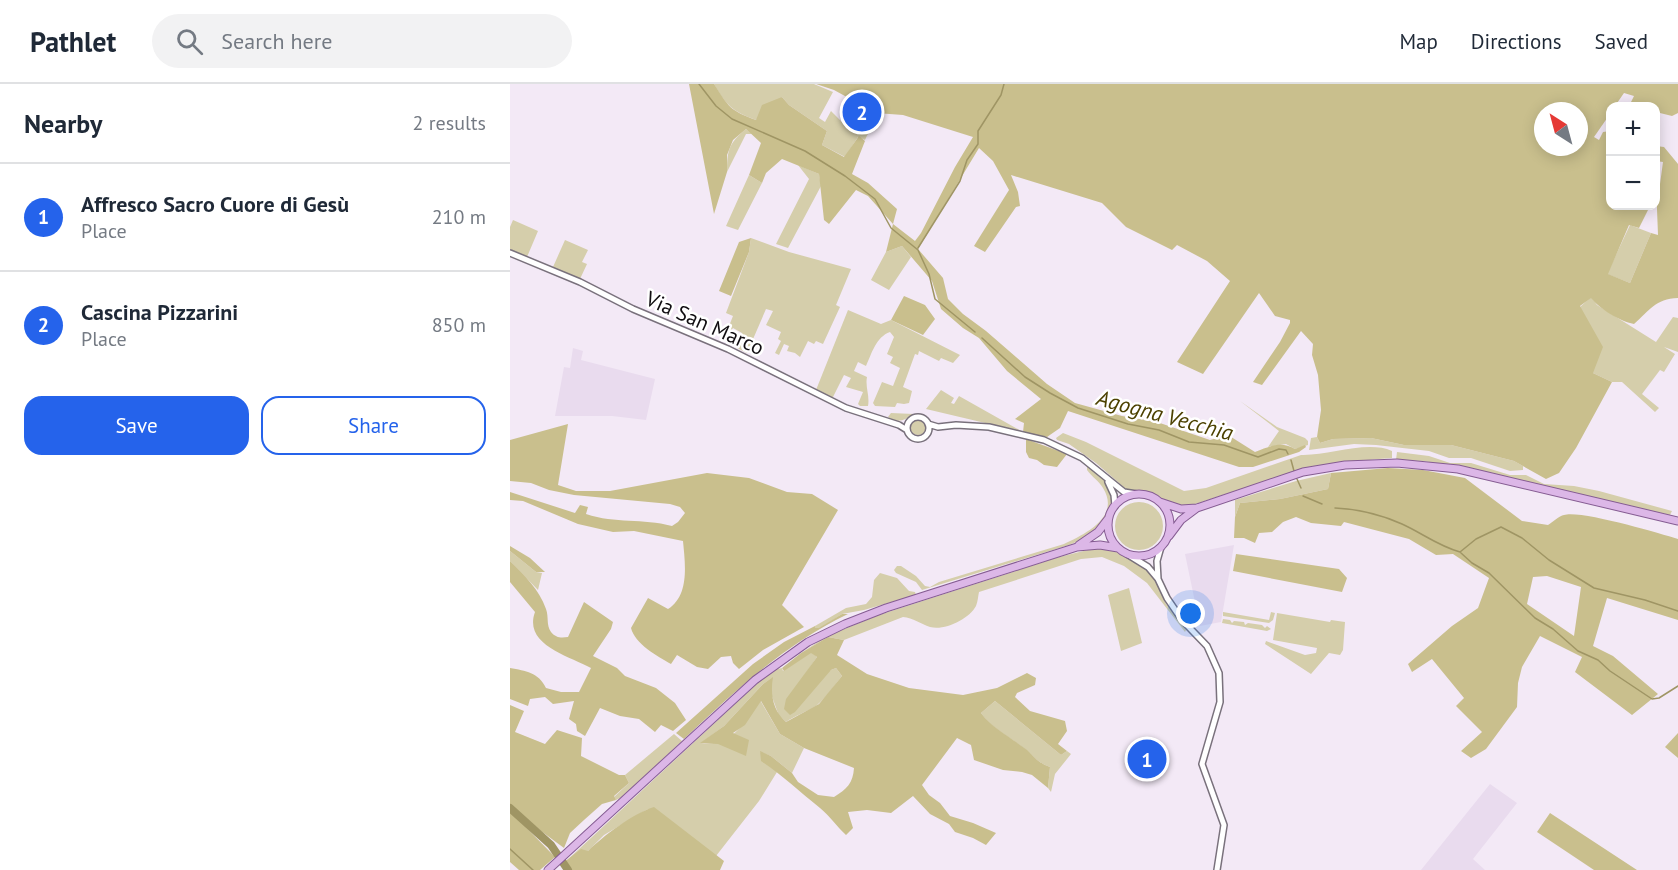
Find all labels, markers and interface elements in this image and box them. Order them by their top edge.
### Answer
search box [152,14,572,68]
text: Pathlet [30,23,116,60]
icon: search [173,25,206,58]
text: Search here [221,27,332,55]
text: Map [1399,28,1438,55]
text: Directions [1471,28,1562,55]
text: Saved [1595,28,1648,55]
pin: 2 [842,90,882,135]
north arrow [1534,102,1588,156]
map controls [1606,102,1660,210]
button: + [1606,102,1660,156]
text: Nearby [24,107,102,140]
text: 2 results [413,110,486,136]
button: − [1606,156,1660,210]
text: Affresco Sacro Cuore di Gesù [81,190,349,218]
text: 1 [38,204,49,230]
text: 210 m [432,204,486,230]
text: Place [81,218,127,244]
street label: Via San Marco [641,285,768,361]
text: Cascina Pizzarini [81,298,238,326]
text: 2 [38,312,49,338]
text: 850 m [432,312,486,338]
text: Place [81,326,127,352]
water label: Agogna Vecchia [1093,383,1237,447]
button: Save [24,396,249,455]
button: Share [261,396,486,455]
your location [1176,599,1205,628]
pin: 1 [1128,736,1166,782]

